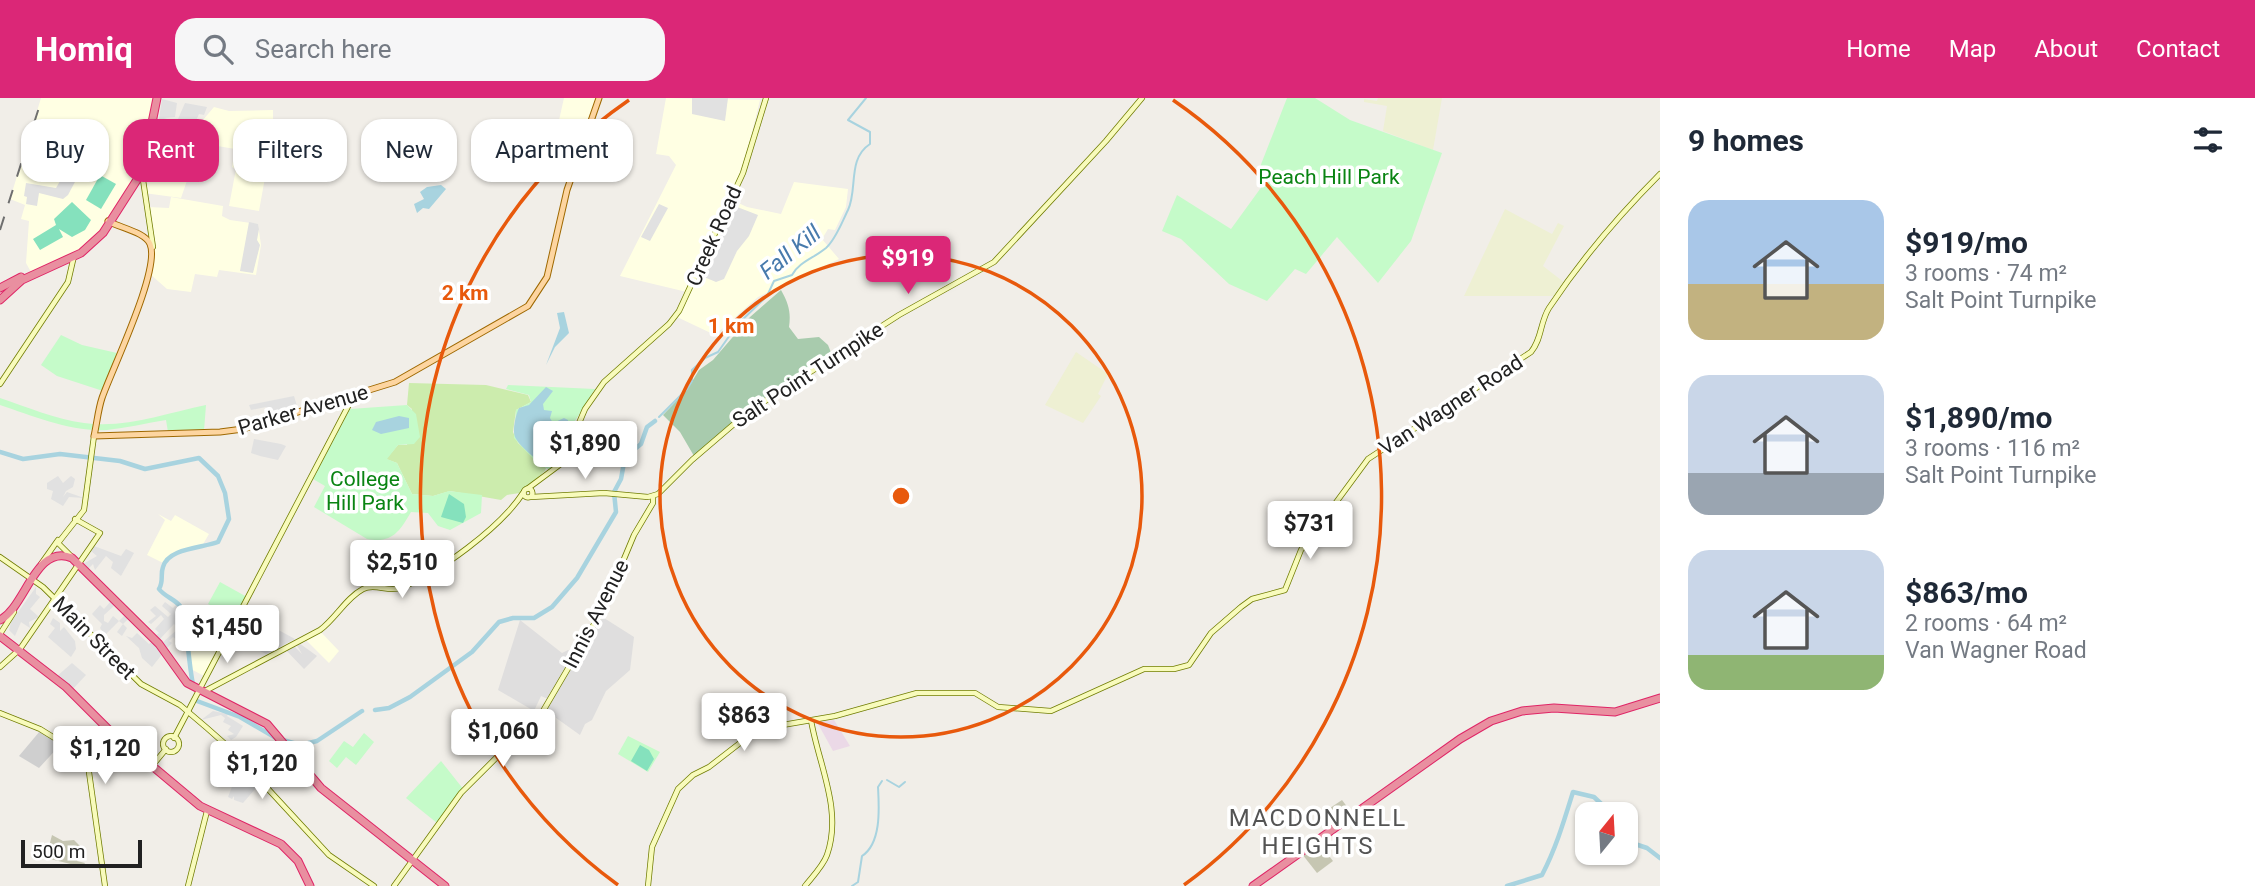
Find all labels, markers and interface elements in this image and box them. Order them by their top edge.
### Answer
search box [175,18,665,81]
text: Homiq [35,30,133,69]
icon: search [199,30,237,68]
text: Search here [255,34,392,64]
text: Home [1846,35,1911,63]
text: Map [1949,35,1996,63]
text: About [2034,35,2098,63]
text: Contact [2136,35,2220,63]
chip: Buy [21,119,109,182]
chip: Rent [123,119,219,182]
chip: Filters [233,119,347,182]
chip: New [361,119,457,182]
chip: Apartment [471,119,633,182]
icon: filters [2189,121,2227,159]
text: 9 homes [1688,123,1804,158]
park label: Peach Hill Park [1258,165,1400,189]
street label: Creek Road [681,182,747,290]
water label: Fall Kill [754,219,827,285]
text: $919/mo [1905,225,2028,260]
icon: home [1744,228,1828,312]
pin: $919 [867,236,949,296]
text: $919 [882,245,934,272]
text: 3 rooms · 74 m² [1905,260,2067,287]
text: 2 km [442,281,488,305]
text: Salt Point Turnpike [1905,287,2097,314]
text: 1 km [708,314,754,338]
street label: Salt Point Turnpike [728,317,888,433]
street label: Van Wagner Road [1375,350,1527,460]
street label: Parker Avenue [235,380,371,440]
text: $1,890/mo [1905,400,2053,435]
icon: home [1744,403,1828,487]
pin: $1,890 [528,422,642,481]
text: $1,890 [549,430,621,457]
text: 3 rooms · 116 m² [1905,435,2080,462]
text: Salt Point Turnpike [1905,462,2097,489]
park label: College Hill Park [326,467,404,515]
centre of rings [889,484,913,508]
pin: $731 [1269,502,1351,561]
text: $731 [1284,510,1336,537]
pin: $2,510 [345,540,459,600]
text: $2,510 [366,549,438,576]
street label: Innis Avenue [558,556,634,672]
text: $863/mo [1905,575,2028,610]
icon: home [1744,578,1828,662]
street label: Main Street [48,592,140,684]
pin: $1,450 [170,606,284,665]
text: 2 rooms · 64 m² [1905,610,2067,637]
text: $1,450 [191,614,263,641]
text: Van Wagner Road [1905,637,2087,664]
pin: $863 [703,694,785,753]
text: $863 [718,702,770,729]
pin: $1,060 [446,710,560,769]
text: $1,060 [467,718,539,745]
pin: $1,120 [48,726,162,786]
text: $1,120 [69,735,141,762]
pin: $1,120 [205,742,319,801]
text: $1,120 [226,750,298,777]
north arrow [1575,802,1638,864]
map controls [1575,802,1638,865]
district label: MACDONNELL HEIGHTS [1229,804,1407,860]
scale bar [21,837,142,869]
text: 500 m [32,840,85,863]

